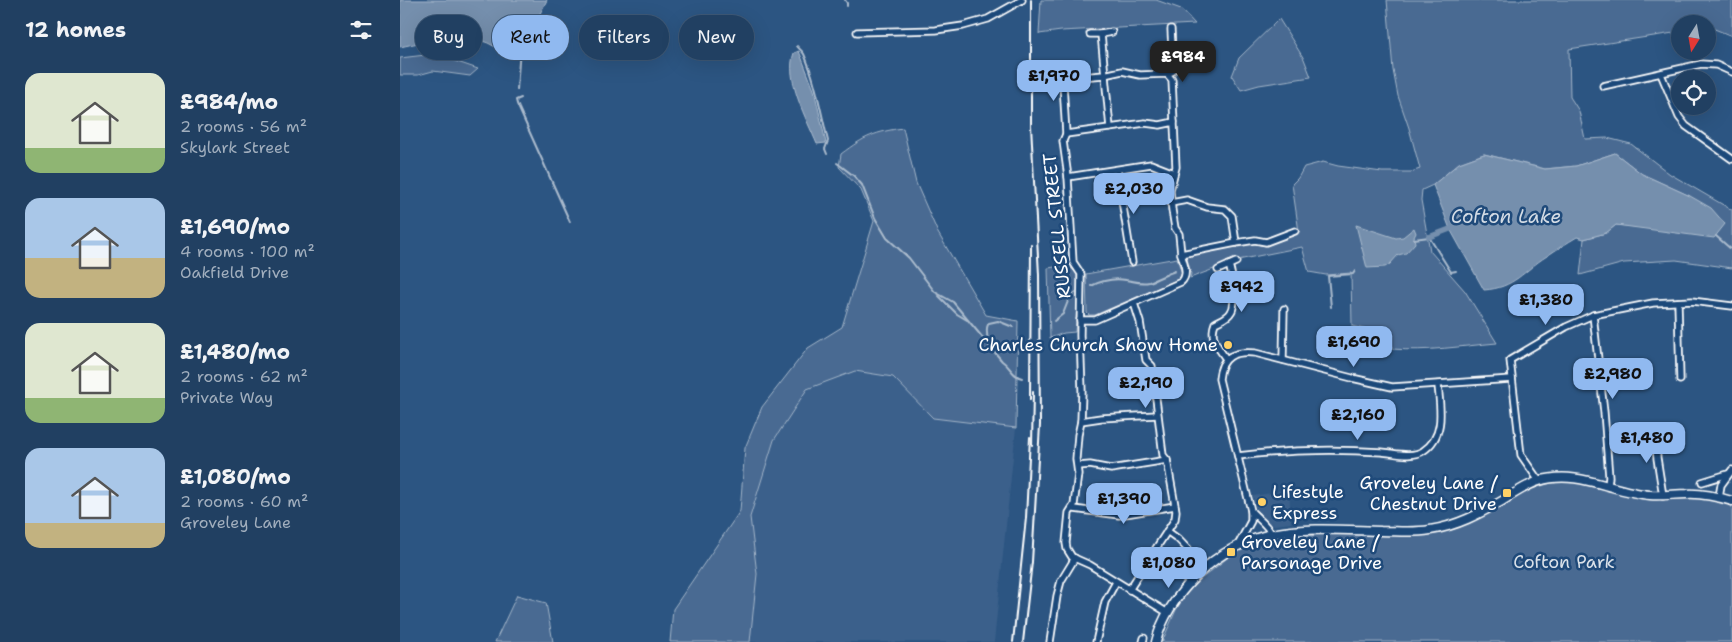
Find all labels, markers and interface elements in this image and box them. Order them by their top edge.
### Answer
chip: Buy [415,15,482,60]
chip: Rent [492,15,569,60]
chip: Filters [579,15,669,60]
chip: New [679,15,754,60]
north arrow [1671,15,1716,60]
map controls [1671,15,1716,115]
text: 12 homes [25,16,126,44]
icon: filters [347,16,375,44]
pin: £984 [1153,41,1213,83]
text: £984 [1161,46,1205,67]
pin: £1,970 [1013,59,1095,102]
text: £1,970 [1028,65,1080,86]
button: locate [1671,70,1716,115]
text: £984/mo [180,88,278,116]
icon: home [65,93,125,153]
text: 2 rooms · 56 m² [180,116,307,137]
text: Skylark Street [180,137,290,158]
street label: RUSSELL STREET [1037,152,1077,300]
pin: £2,030 [1093,172,1175,215]
text: £2,030 [1105,178,1163,199]
water label: Cofton Lake [1451,204,1561,229]
text: £1,690/mo [180,213,290,241]
icon: home [65,218,125,278]
text: 4 rooms · 100 m² [180,241,315,262]
text: Oakfield Drive [180,262,289,283]
pin: £942 [1212,270,1272,313]
text: £942 [1220,276,1264,297]
pin: £1,380 [1505,284,1587,326]
text: £1,380 [1519,289,1573,310]
pin: £1,690 [1313,326,1395,368]
text: £1,690 [1327,331,1381,352]
place label: Charles Church Show Home [978,333,1218,357]
text: £1,480/mo [180,338,290,366]
marker: Charles Church Show Home [1222,339,1234,351]
icon: home [65,343,125,403]
pin: £2,980 [1572,358,1654,400]
text: £2,980 [1584,363,1642,384]
text: 2 rooms · 62 m² [180,366,308,387]
pin: £2,190 [1105,366,1187,409]
text: £2,190 [1119,372,1173,393]
text: Private Way [180,387,273,408]
pin: £2,160 [1317,398,1399,441]
text: £2,160 [1331,404,1385,425]
pin: £1,480 [1606,422,1688,464]
text: £1,480 [1620,427,1674,448]
text: £1,080/mo [180,463,291,491]
icon: home [65,468,125,528]
place label: Groveley Lane / Chestnut Drive [1359,471,1499,516]
place label: Lifestyle Express [1272,480,1344,525]
pin: £1,390 [1083,482,1165,525]
marker: Groveley Lane / Chestnut Drive [1501,487,1513,499]
text: £1,390 [1097,488,1151,509]
text: 2 rooms · 60 m² [180,491,308,512]
marker: Lifestyle Express [1256,496,1268,508]
text: Groveley Lane [180,512,291,533]
place label: Groveley Lane / Parsonage Drive [1241,530,1382,575]
pin: £1,080 [1128,546,1210,589]
marker: Groveley Lane / Parsonage Drive [1225,546,1237,558]
park label: Cofton Park [1513,550,1615,574]
text: £1,080 [1142,552,1196,573]

